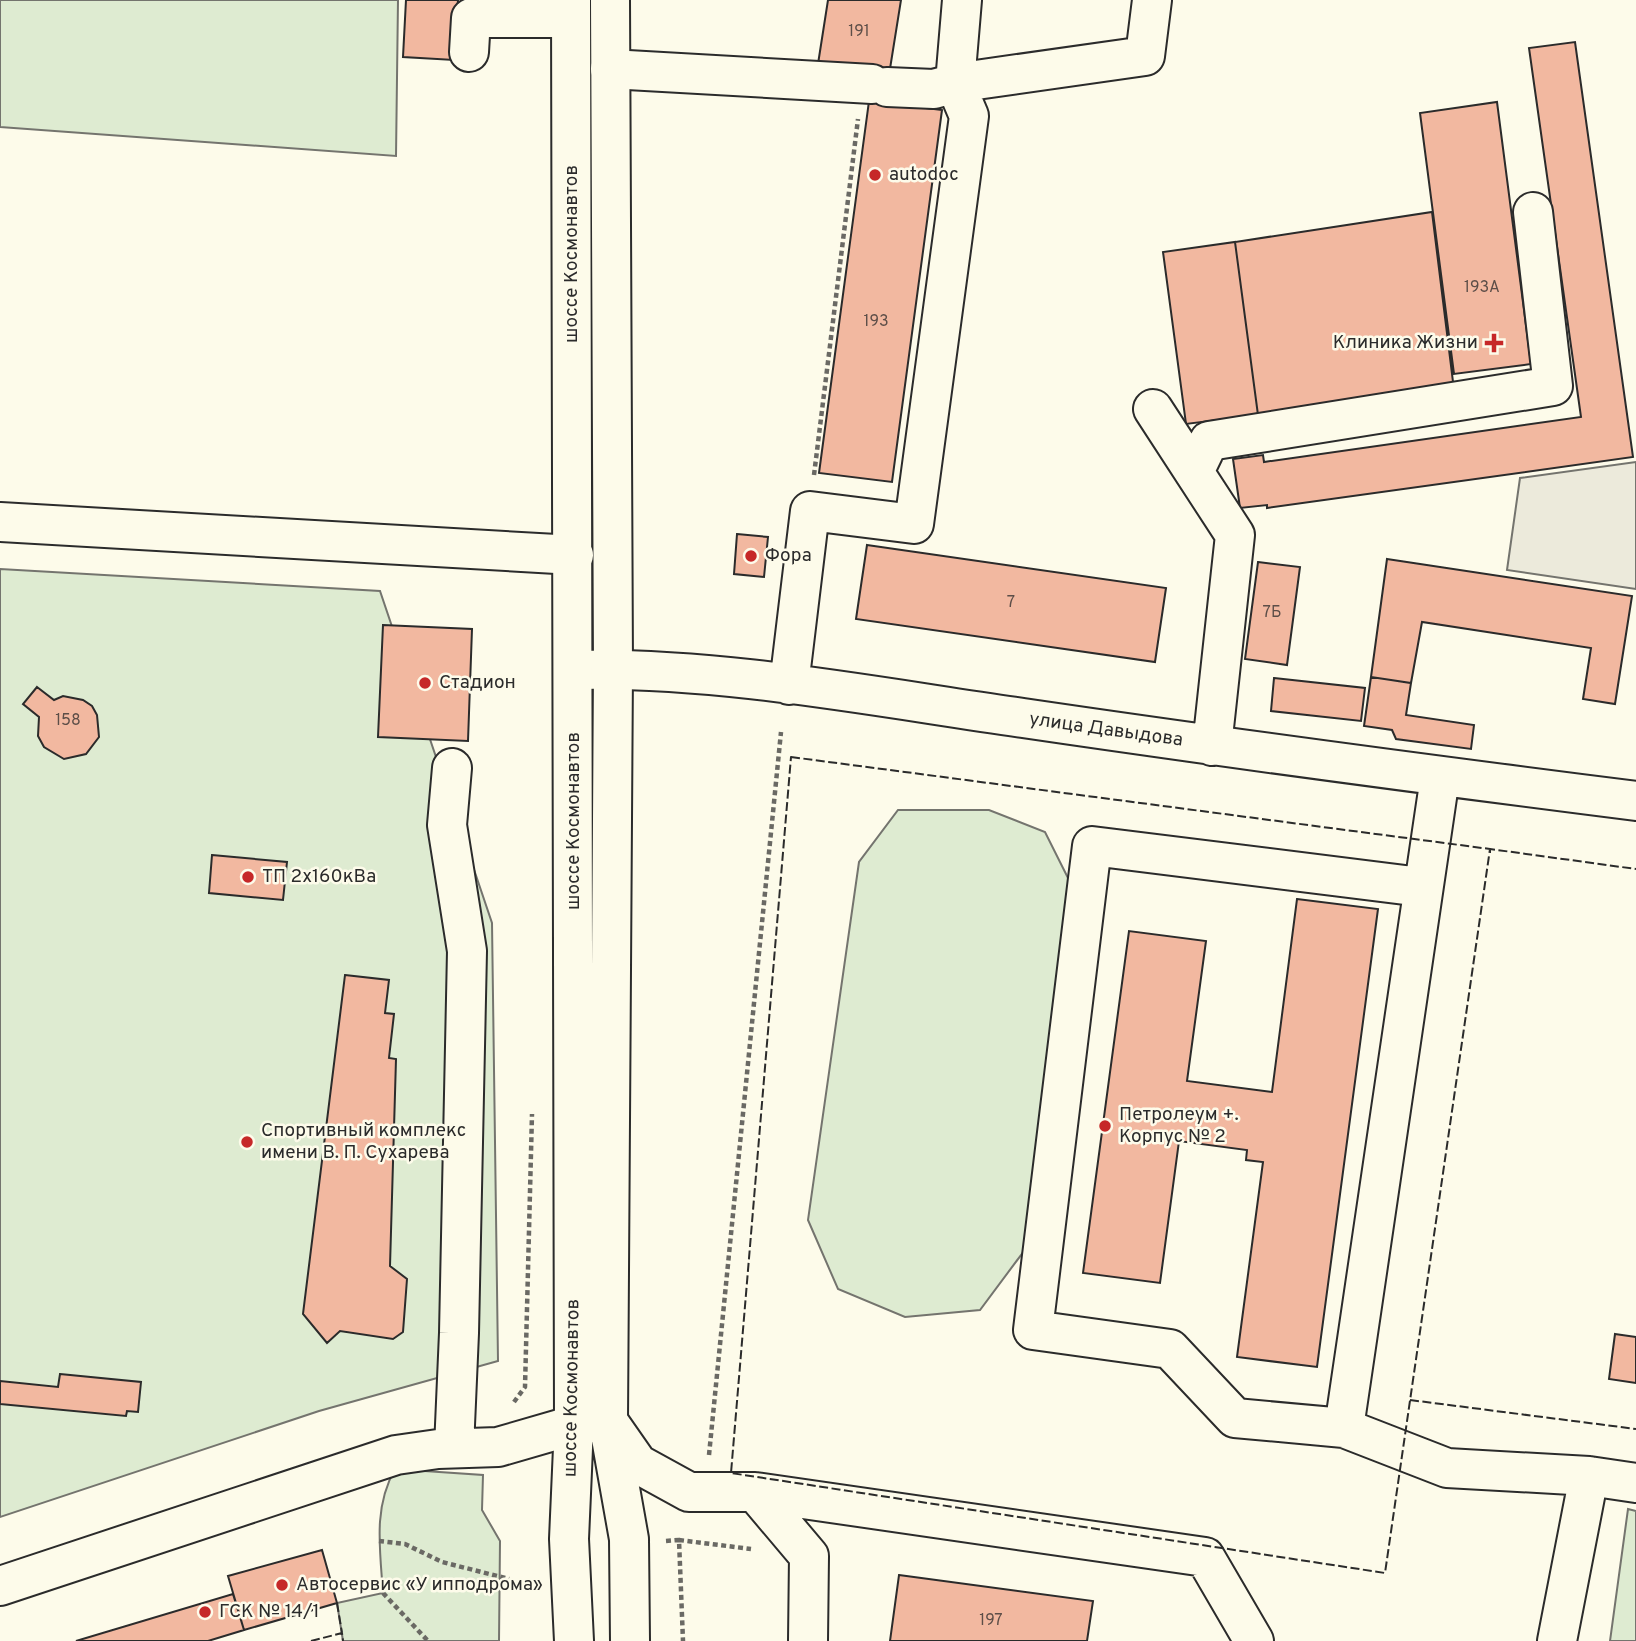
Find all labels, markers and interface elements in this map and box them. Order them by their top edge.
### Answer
house number: 191 [848,22,870,42]
place label: autodoc [889,163,959,187]
street label: шоссе Космонавтов [560,165,584,343]
marker: autodoc [867,167,883,183]
house number: 193А [1464,278,1500,298]
house number: 193 [863,312,889,332]
place label: Клиника Жизни [1333,331,1478,355]
marker: Клиника Жизни [1484,333,1504,353]
place label: Фора [765,544,812,568]
marker: Фора [743,548,759,564]
house number: 7 [1007,593,1015,613]
house number: 7Б [1263,603,1281,623]
place label: Стадион [439,671,516,695]
marker: Стадион [417,675,433,691]
street label: улица Давыдова [1028,707,1184,753]
house number: 158 [55,711,81,731]
street label: шоссе Космонавтов [562,732,586,910]
place label: ТП 2х160кВа [262,865,376,889]
marker: ТП 2х160кВа [240,869,256,885]
place label: Петролеум +. Корпус № 2 [1119,1103,1239,1149]
marker: Петролеум +. Корпус № 2 [1097,1118,1113,1134]
place label: Спортивный комплекс имени В. П. Сухарева [261,1119,466,1165]
marker: Спортивный комплекс имени В. П. Сухарева [239,1134,255,1150]
street label: шоссе Космонавтов [558,1299,586,1477]
place label: Автосервис «У ипподрома» [296,1573,543,1597]
marker: Автосервис «У ипподрома» [274,1577,290,1593]
place label: ГСК № 14/1 [219,1600,320,1624]
marker: ГСК № 14/1 [197,1604,213,1620]
house number: 197 [979,1611,1003,1631]

